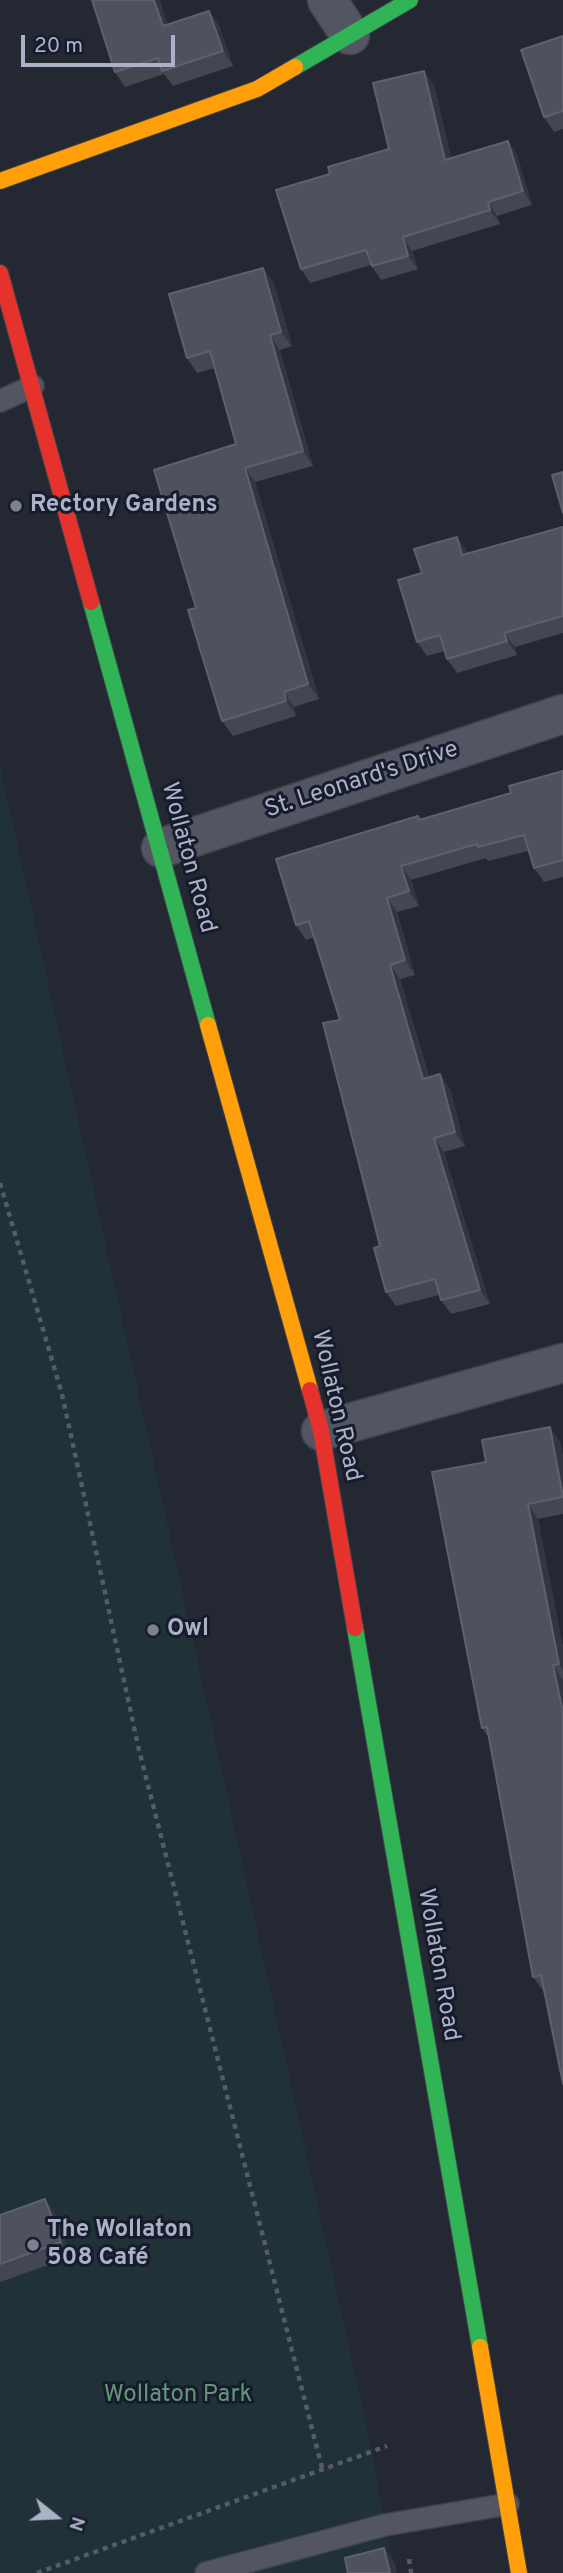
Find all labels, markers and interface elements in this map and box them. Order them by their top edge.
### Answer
scale bar [24,21,178,65]
text: 20 m [34,33,83,60]
place label: Rectory Gardens [30,492,218,520]
marker: Rectory Gardens [8,498,24,514]
street label: St. Leonard's Drive [262,736,462,826]
street label: Wollaton Road [153,780,221,936]
street label: Wollaton Road [304,1327,366,1485]
place label: Owl [167,1616,209,1644]
marker: Owl [145,1622,161,1638]
street label: Wollaton Road [409,1886,465,2044]
place label: The Wollaton 508 Café [47,2217,192,2273]
marker: The Wollaton 508 Café [25,2237,41,2253]
park label: Wollaton Park [104,2382,252,2410]
north arrow [21,2482,91,2552]
text: N [62,2513,89,2534]

